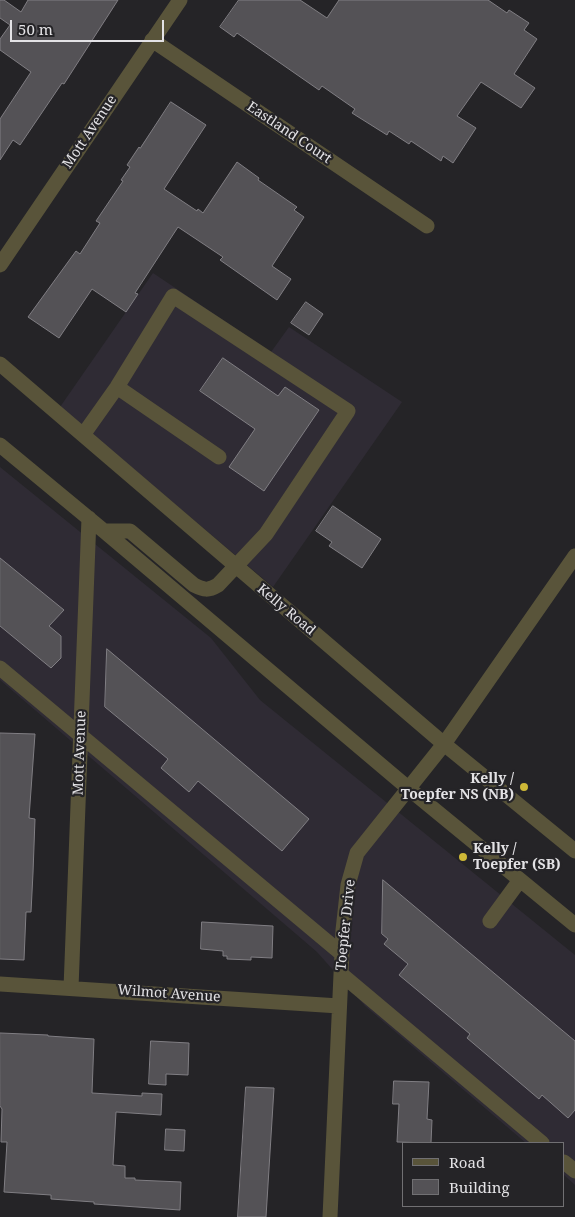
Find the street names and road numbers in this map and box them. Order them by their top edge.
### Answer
street label: Mott Avenue [59,92,121,172]
street label: Eastland Court [244,99,334,167]
street label: Kelly Road [253,581,319,639]
street label: Mott Avenue [70,710,90,796]
street label: Toepfer Drive [333,878,359,972]
street label: Wilmot Avenue [117,982,221,1006]

